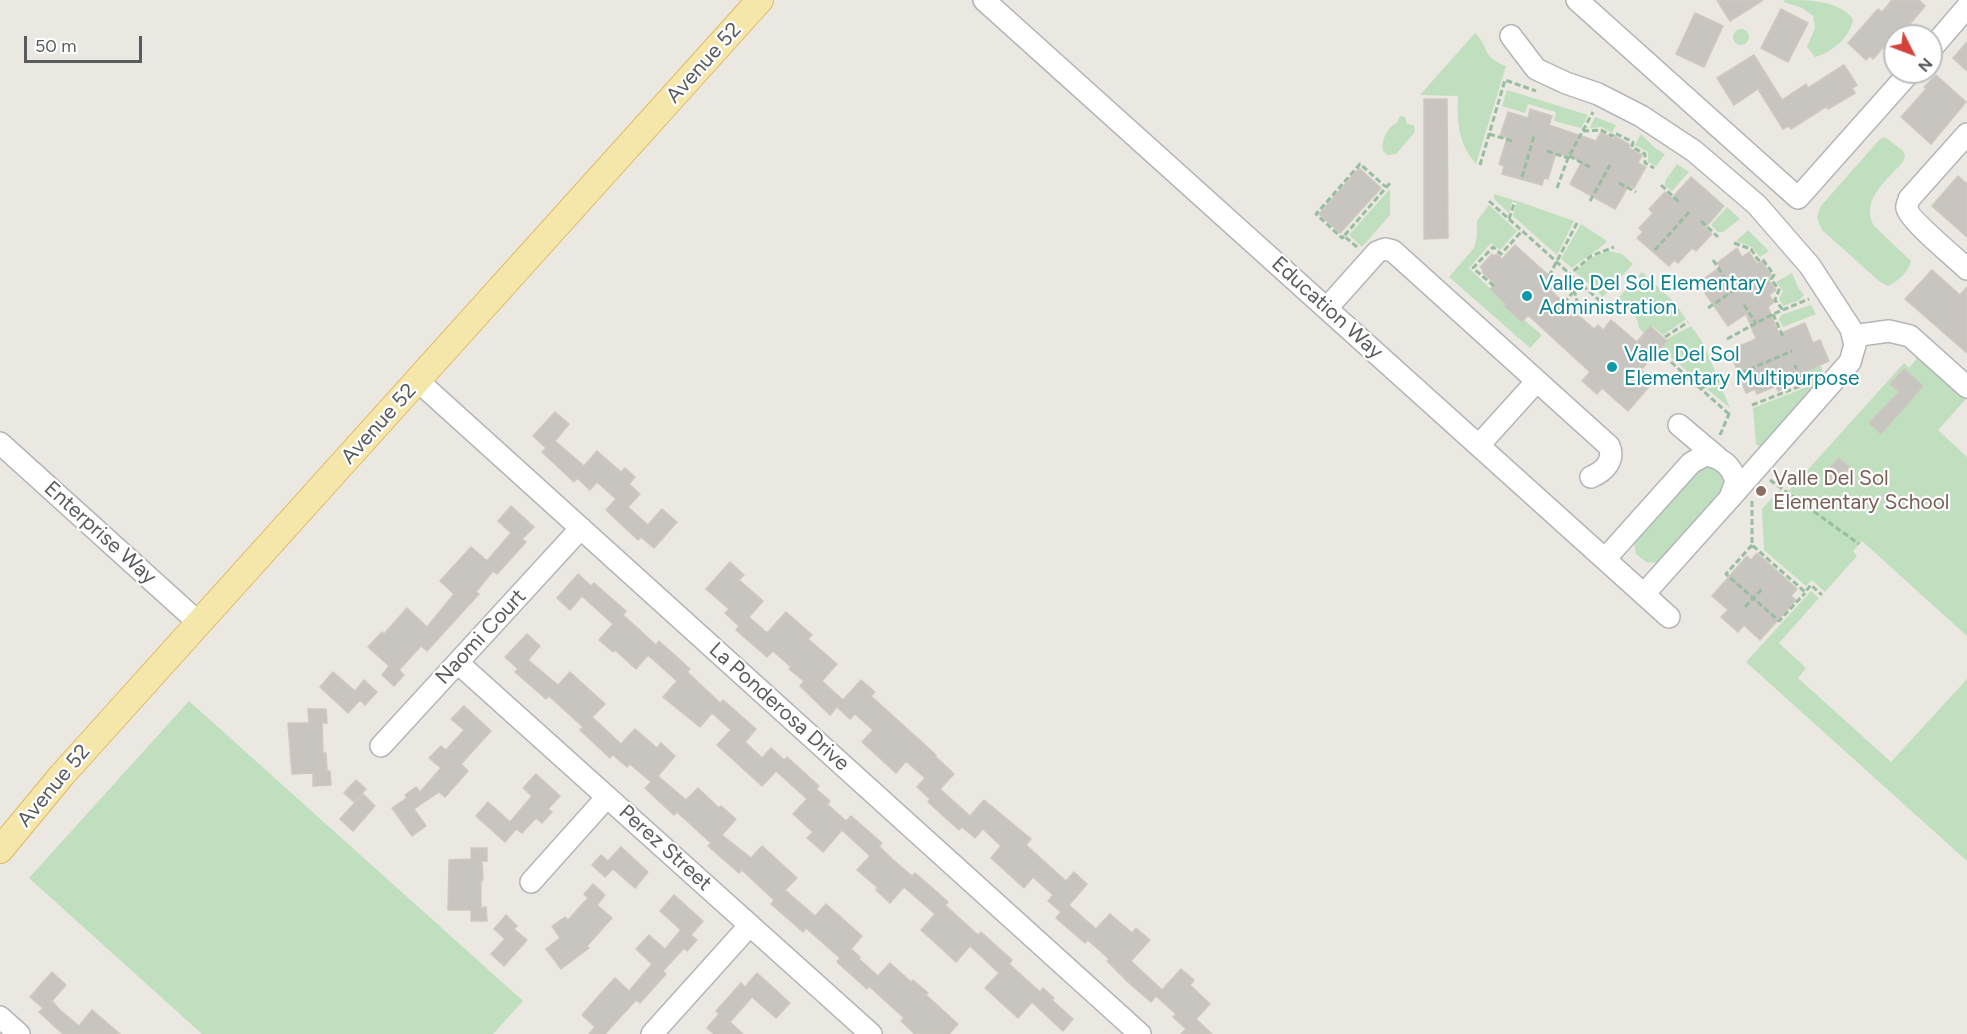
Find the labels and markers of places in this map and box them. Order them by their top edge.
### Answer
place label: Valle Del Sol Elementary Administration [1539,271,1766,321]
marker: Valle Del Sol Elementary Administration [1520,289,1534,303]
place label: Valle Del Sol Elementary Multipurpose [1624,342,1859,392]
marker: Valle Del Sol Elementary Multipurpose [1605,360,1619,374]
place label: Valle Del Sol Elementary School [1773,466,1949,516]
marker: Valle Del Sol Elementary School [1754,484,1768,498]

